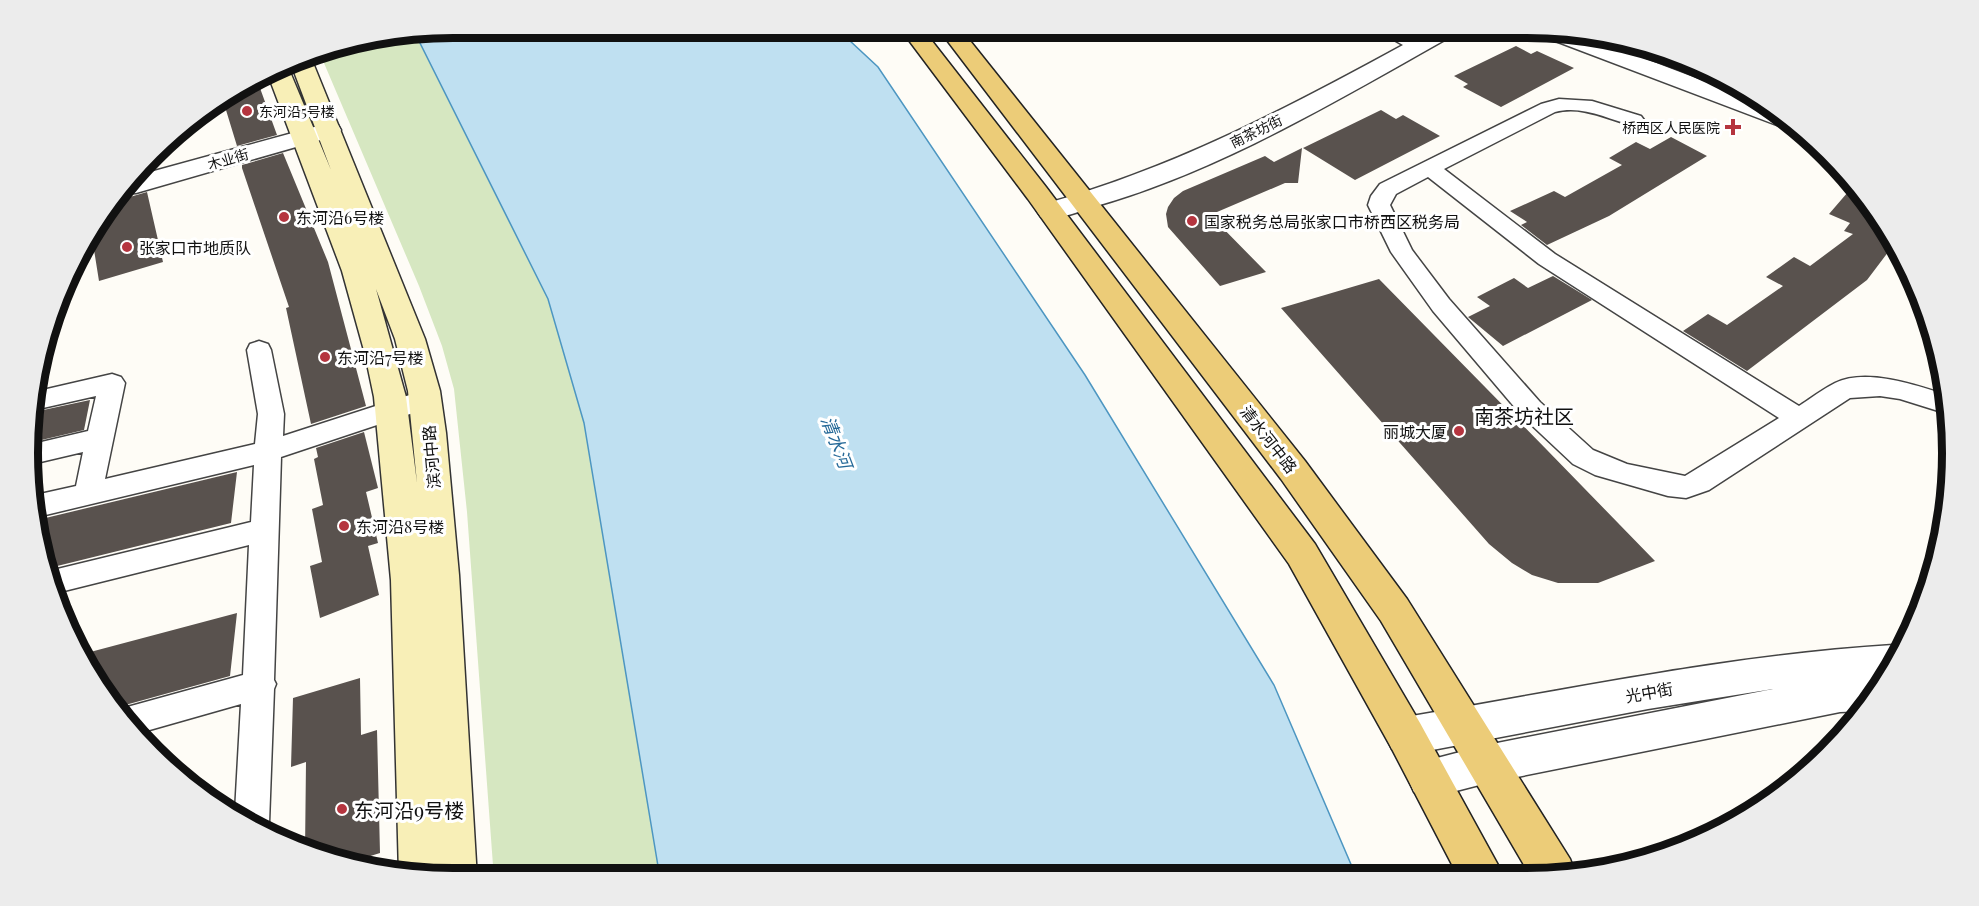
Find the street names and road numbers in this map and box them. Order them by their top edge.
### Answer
street label: 南茶坊街 [1227,110,1285,152]
street label: 木业街 [205,144,251,174]
street label: 清水河中路 [1236,401,1302,477]
street label: 滨河中路 [418,424,444,490]
street label: 光中街 [1624,677,1674,707]

